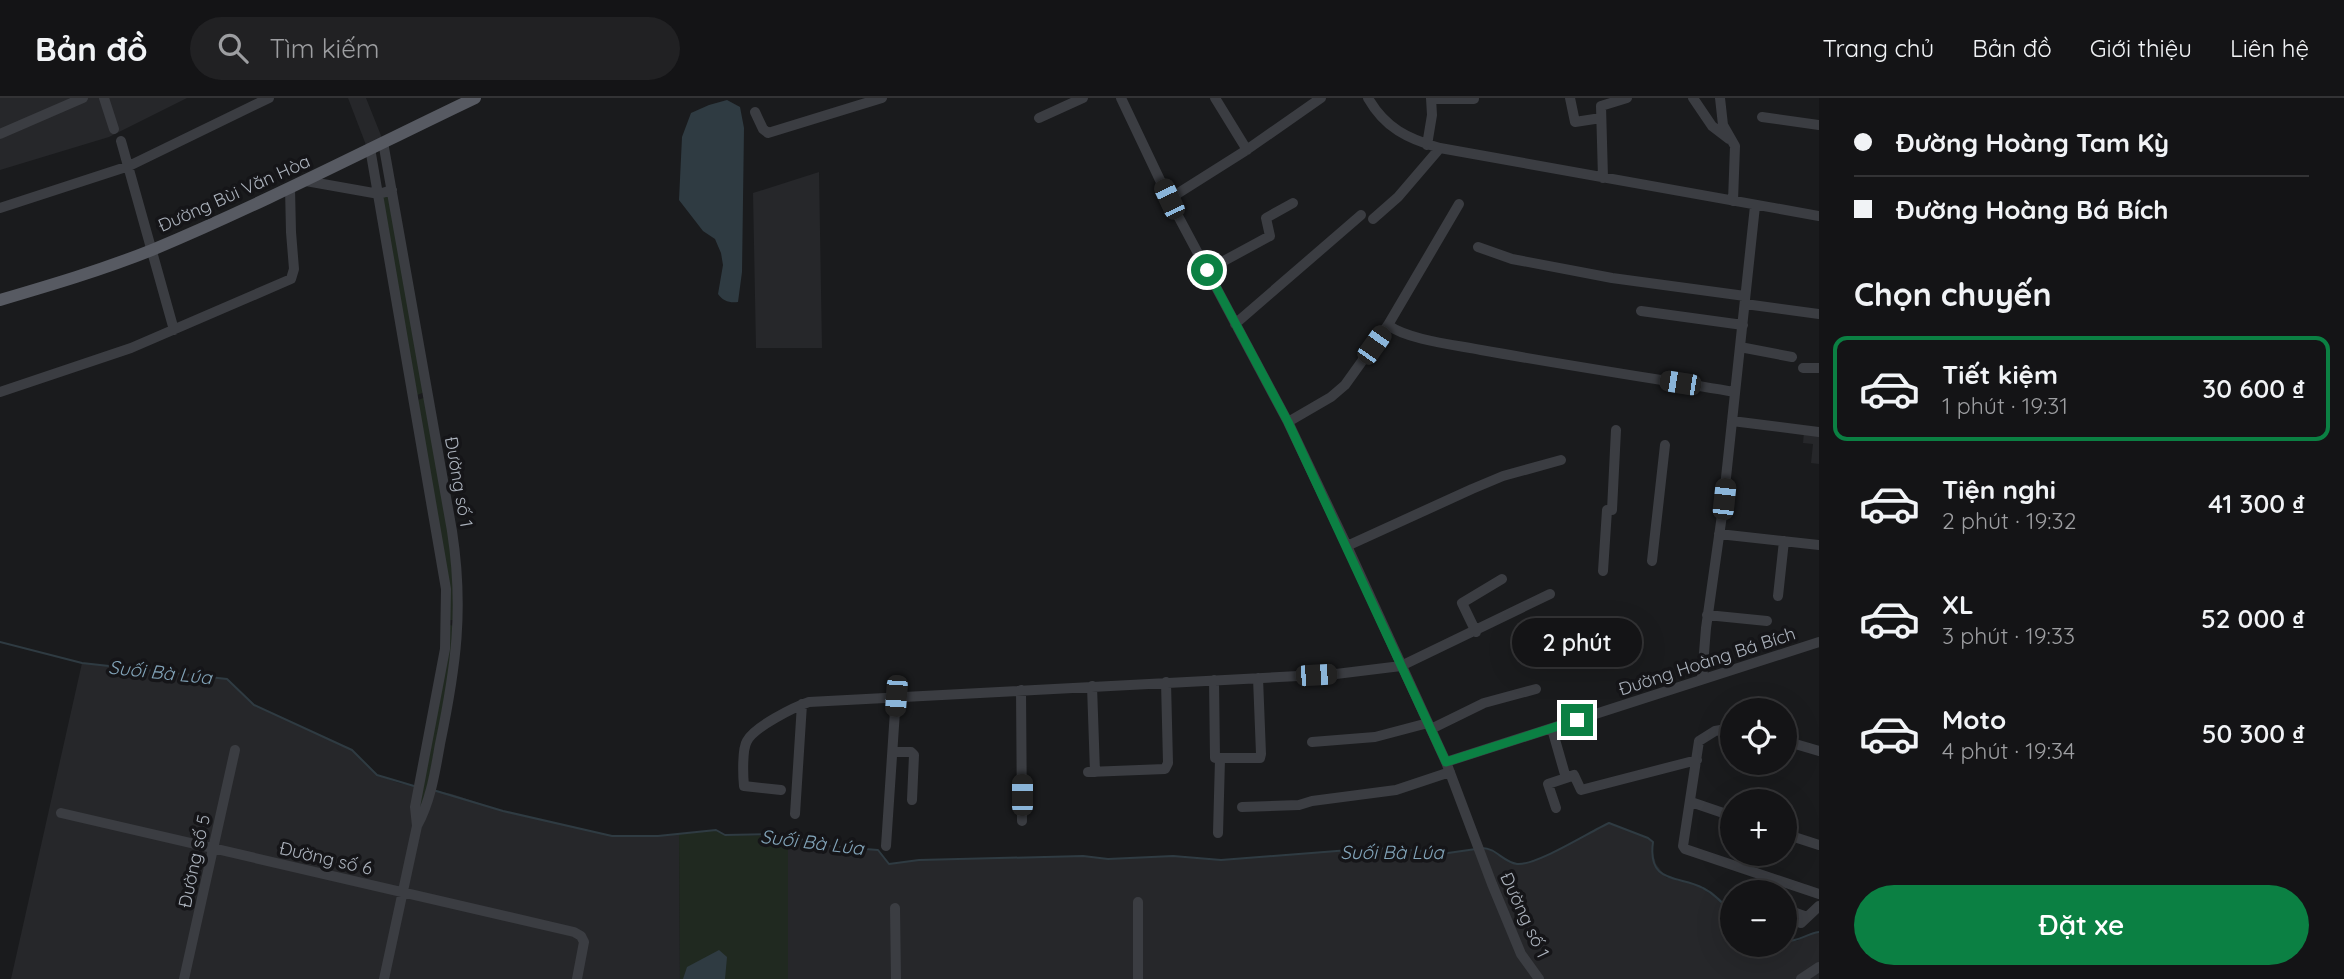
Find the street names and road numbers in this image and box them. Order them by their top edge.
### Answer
street label: Đường Bùi Văn Hòa [154,149,314,237]
street label: Đường số 1 [440,435,478,529]
street label: Đường Hoàng Bá Bích [1616,622,1798,700]
street label: Đường số 5 [173,812,215,910]
street label: Đường số 6 [277,836,375,880]
street label: Đường số 1 [1495,869,1555,961]

